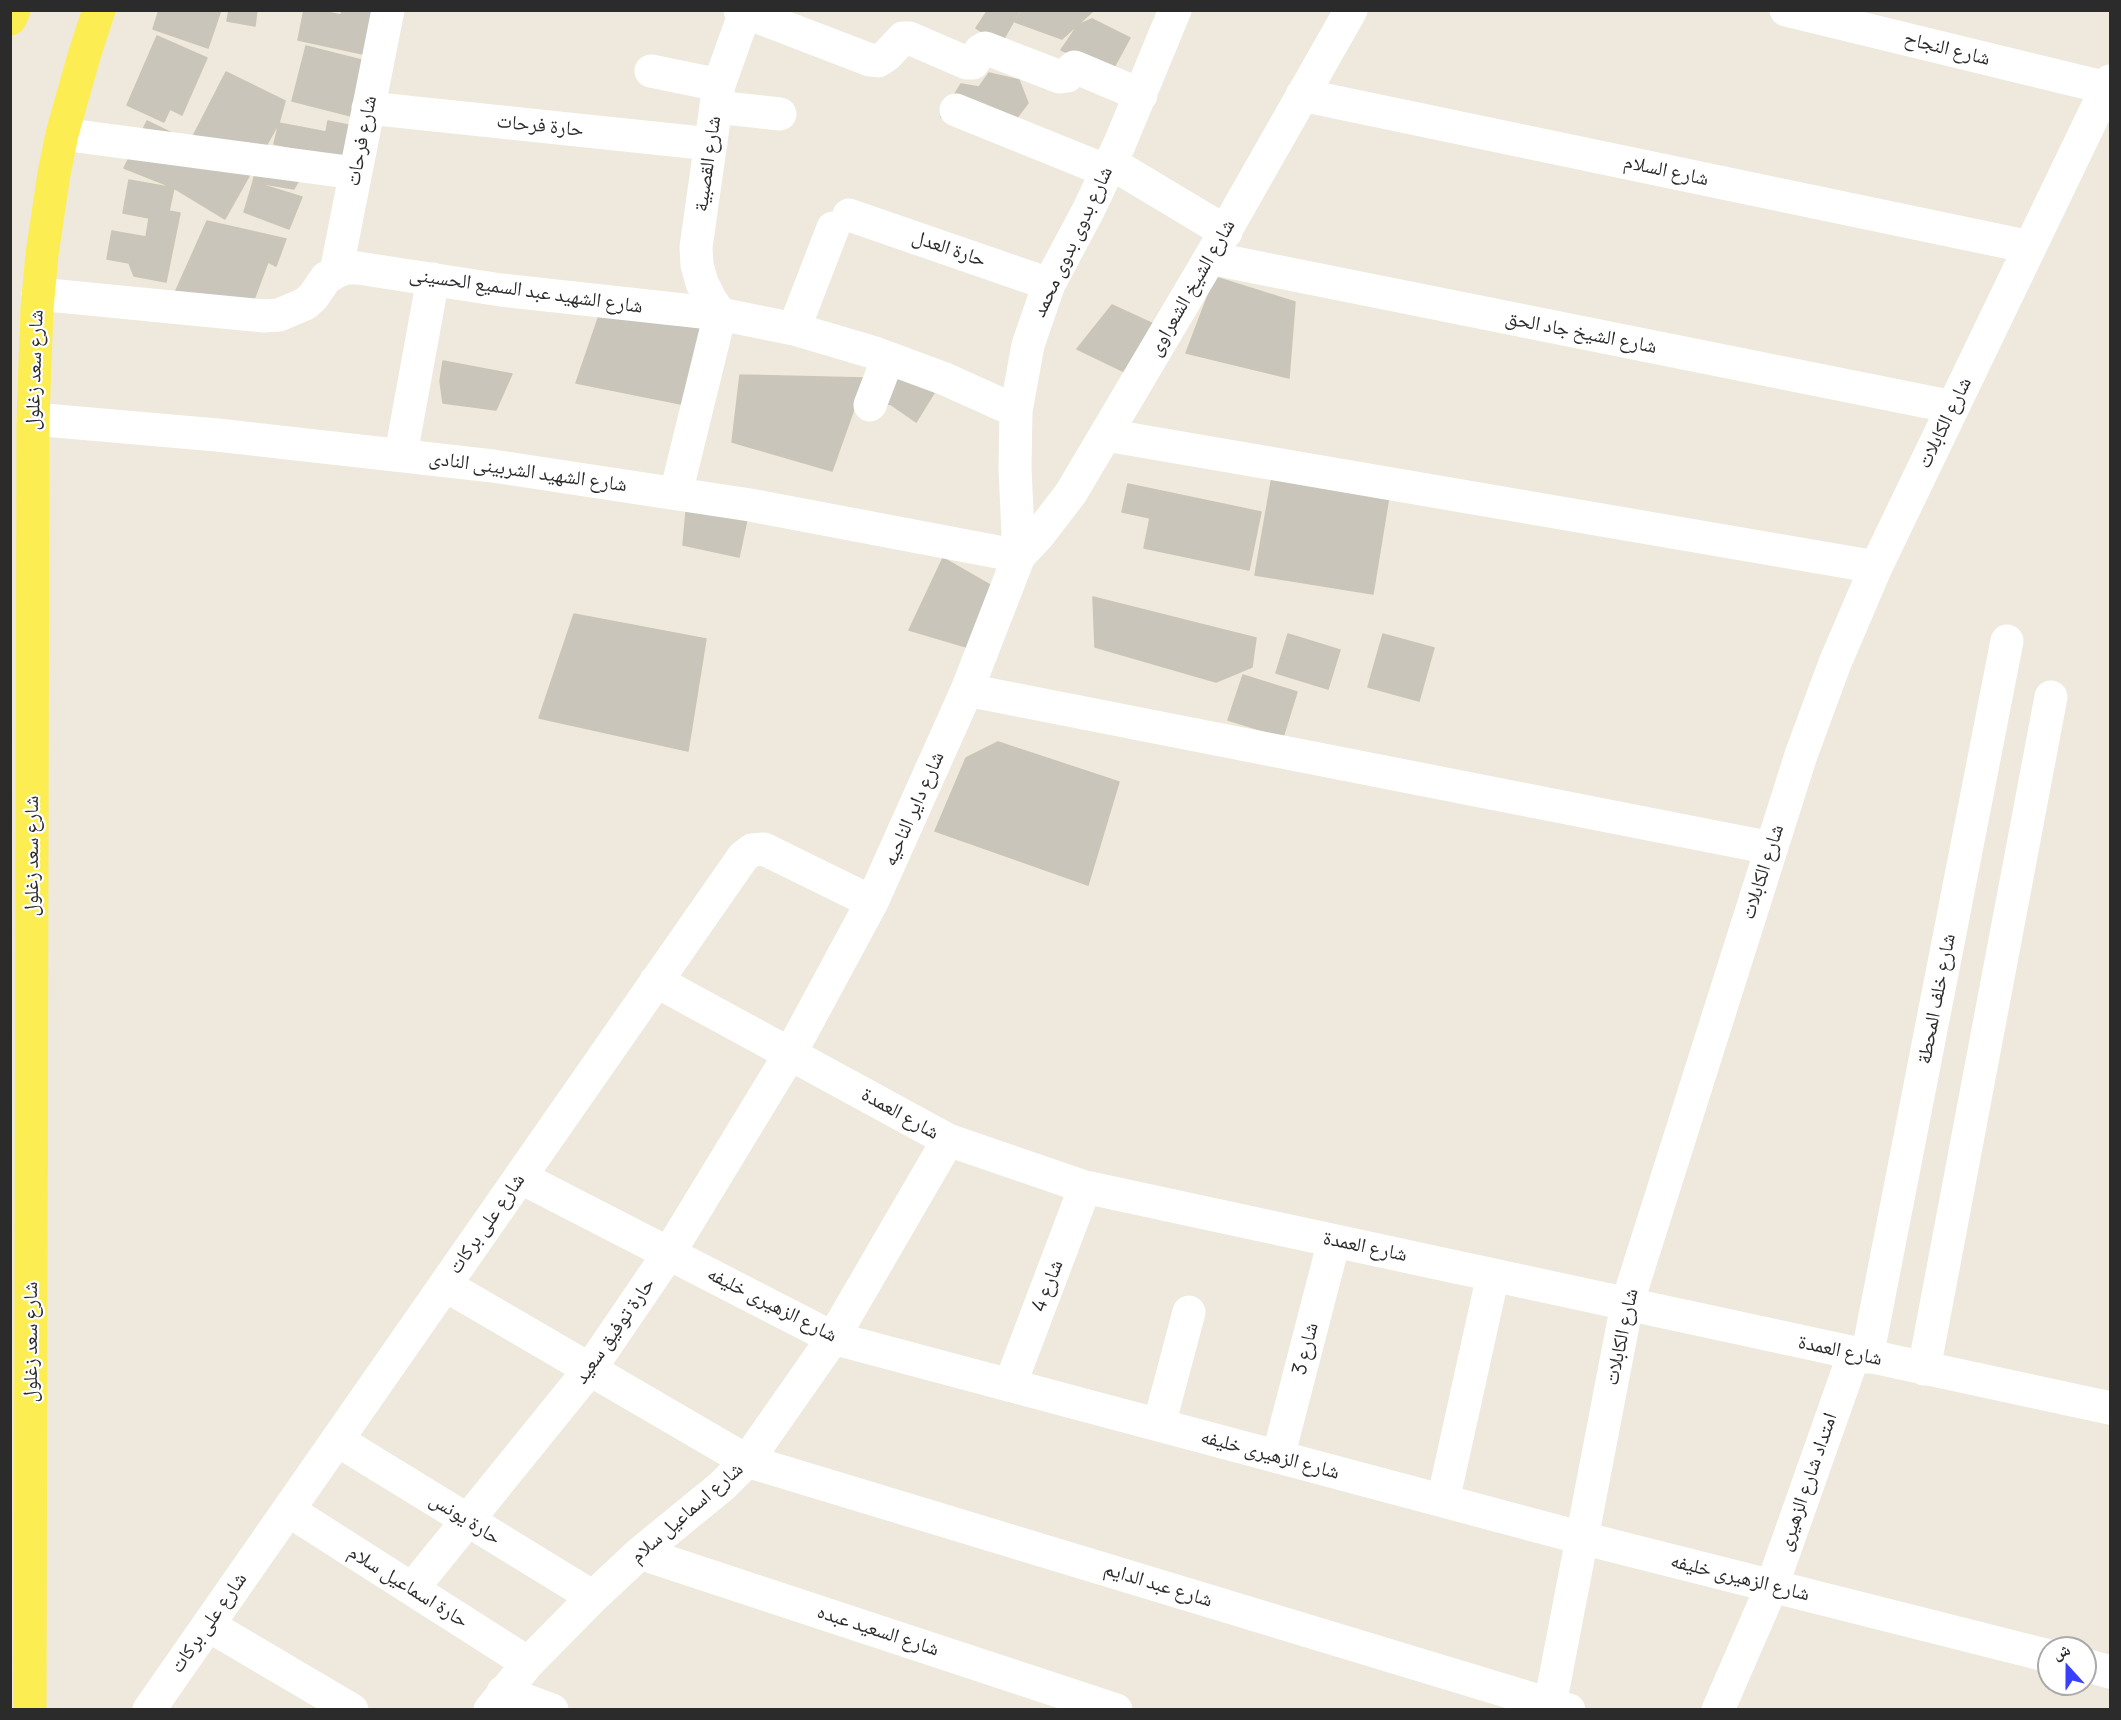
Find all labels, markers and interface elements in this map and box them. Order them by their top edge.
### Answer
street label: شارع النجاح [1901,27,1993,71]
street label: شارع فرحات [341,94,383,188]
street label: حارة فرحات [495,109,585,143]
street label: شارع القصبية [689,115,727,213]
street label: شارع السلام [1621,150,1711,192]
street label: شارع بدوى بدوى محمد [1028,163,1118,321]
street label: شارع الشيخ الشعراوى [1143,215,1241,361]
street label: حارة العدل [909,225,989,273]
street label: شارع الشهيد عبد السميع الحسينى [408,263,644,319]
street label: شارع الشيخ جاد الحق [1503,307,1659,359]
street label: شارع سعد زغلول [21,309,49,431]
street label: شارع الكابلات [1913,374,1977,472]
street label: شارع الشهيد الشربينى النادى [427,446,629,498]
street label: شارع داير الناحيه [878,748,950,870]
street label: شارع سعد زغلول [20,796,44,916]
street label: شارع الكابلات [1736,821,1790,923]
street label: شارع خلف المحطة [1913,932,1961,1066]
street label: شارع العمدة [857,1083,943,1145]
street label: شارع على بركات [444,1169,530,1279]
street label: شارع العمدة [1321,1226,1409,1268]
street label: شارع 4 [1027,1257,1069,1315]
street label: شارع الزهيرى خليفه [703,1262,841,1348]
street label: حارة توفيق سعيد [569,1273,661,1389]
street label: شارع سعد زغلول [19,1282,43,1402]
street label: شارع الكابلات [1600,1286,1644,1388]
street label: شارع 3 [1288,1320,1324,1378]
street label: شارع العمدة [1796,1330,1884,1372]
street label: امتداد شارع الزهيرى [1773,1410,1843,1554]
street label: شارع الزهيرى خليفه [1198,1425,1342,1485]
street label: شارع اسماعيل سلام [626,1458,748,1568]
street label: حارة يونس [425,1488,505,1550]
street label: حارة اسماعيل سلام [343,1540,473,1634]
street label: شارع الزهيرى خليفه [1668,1549,1812,1607]
street label: شارع عبد الدايم [1101,1557,1215,1613]
street label: شارع على بركات [166,1568,252,1678]
street label: شارع السعيد عبده [814,1600,942,1662]
north arrow [2037,1636,2097,1696]
text: ش [2049,1638,2073,1664]

